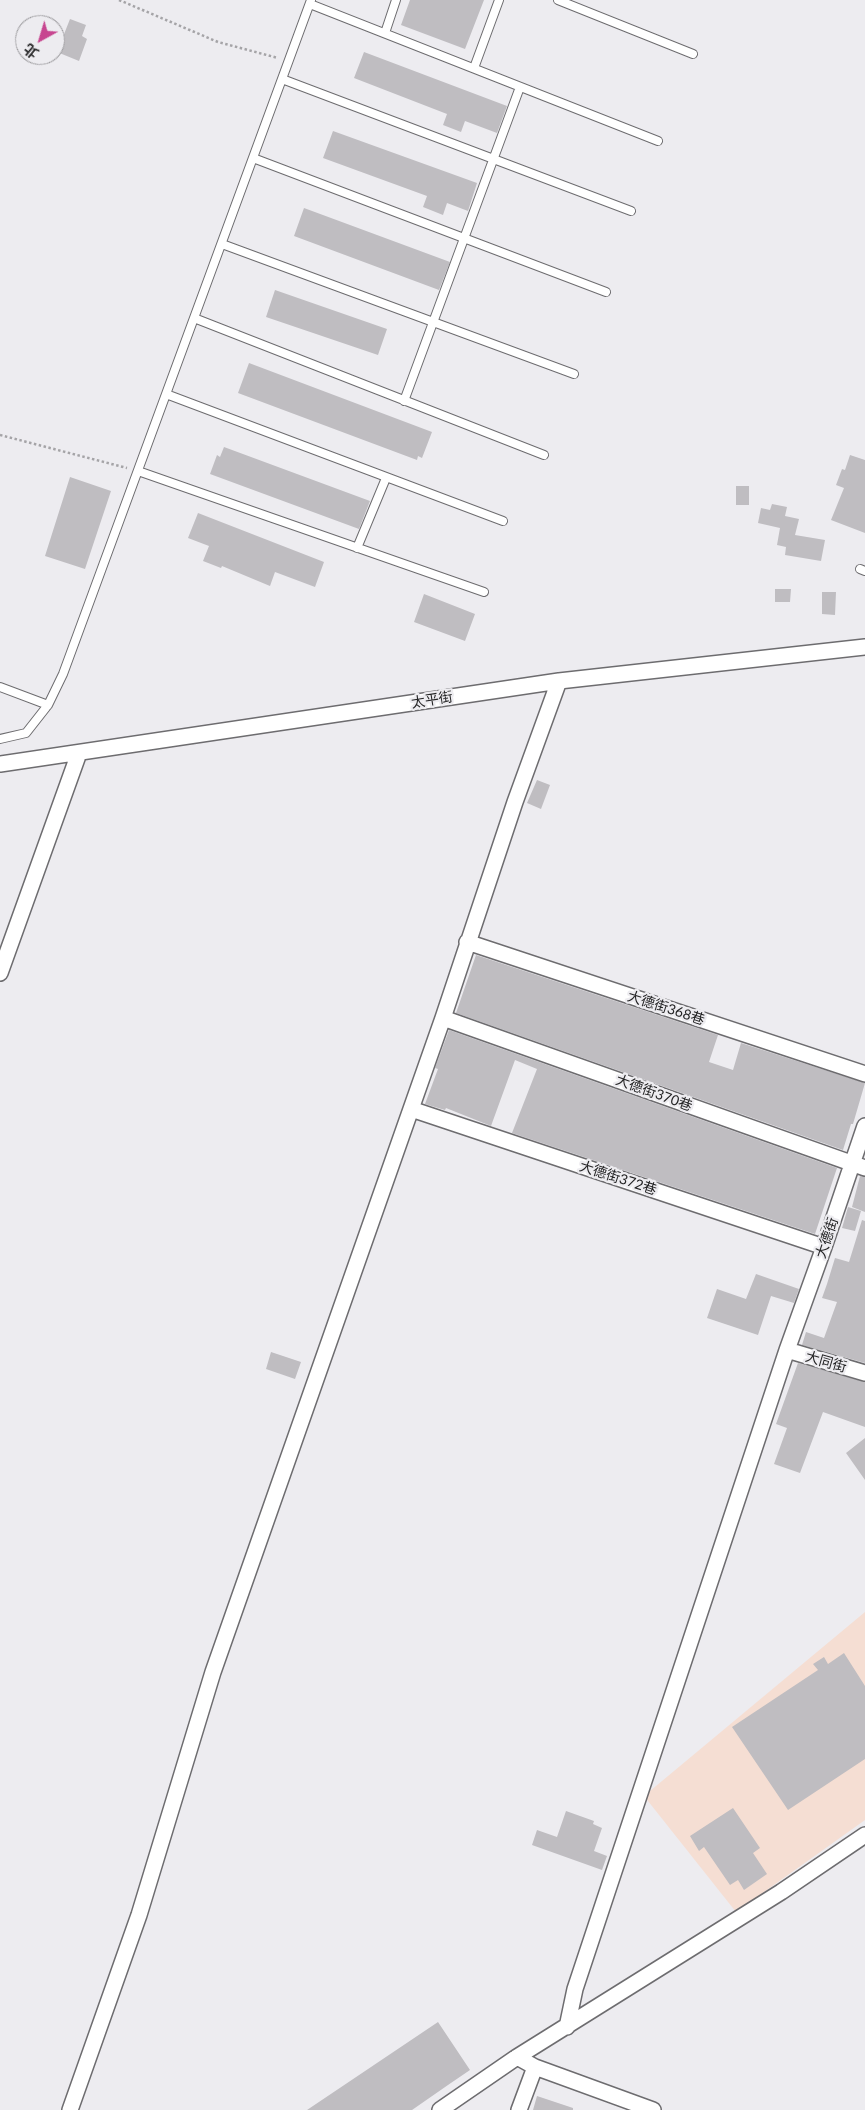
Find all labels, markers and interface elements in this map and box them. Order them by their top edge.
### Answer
north arrow [15,15,65,65]
text: 北 [20,40,42,62]
street label: 太平街 [410,688,454,712]
street label: 大德街368巷 [625,988,707,1028]
street label: 大德街370巷 [613,1071,695,1115]
street label: 大德街372巷 [577,1158,659,1198]
street label: 大德街 [812,1215,842,1261]
street label: 大同街 [803,1348,849,1376]

